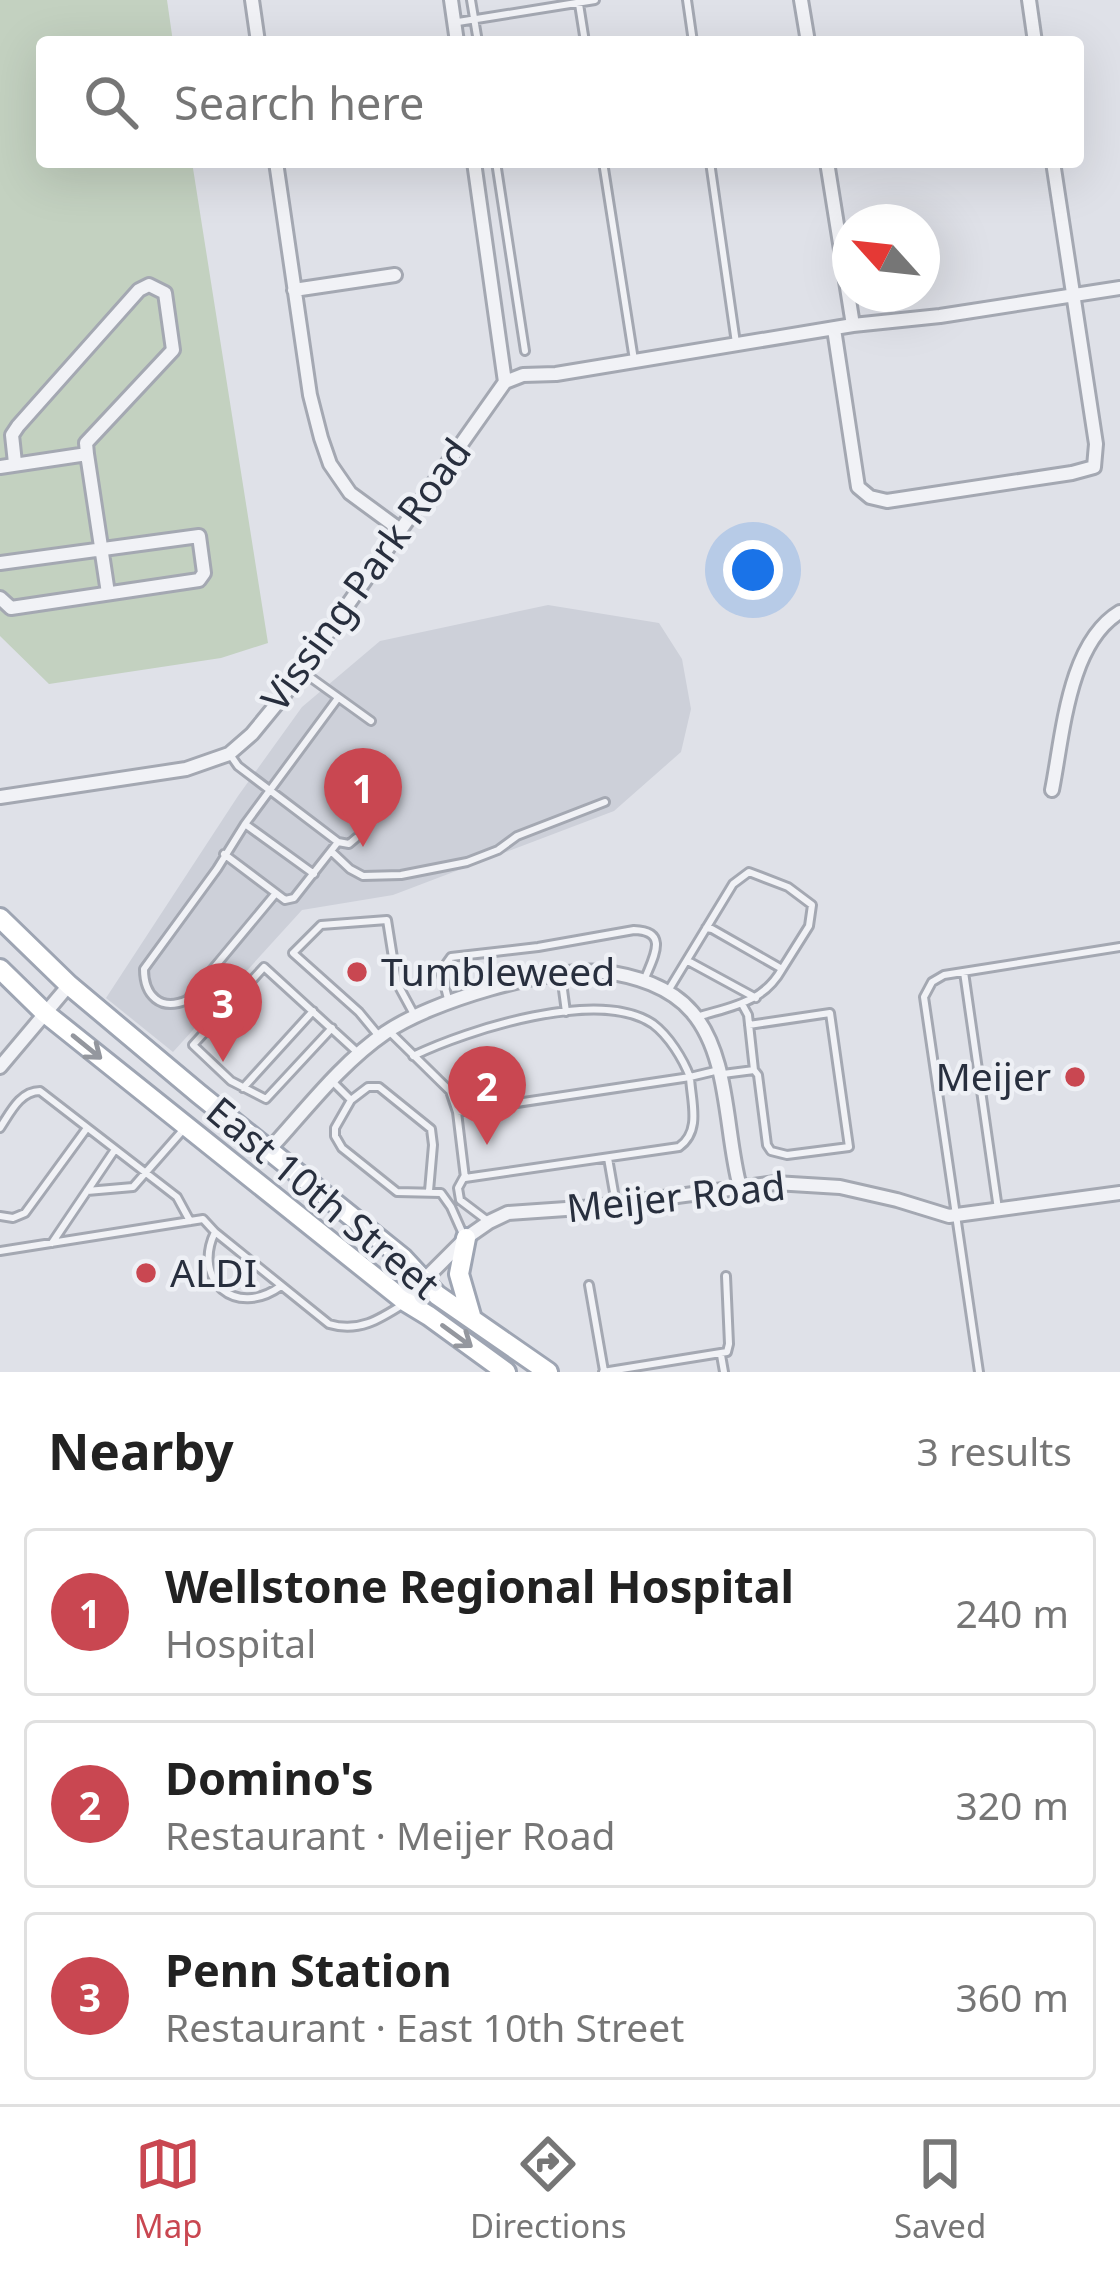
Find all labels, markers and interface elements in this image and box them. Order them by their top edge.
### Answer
search box [36,36,1084,168]
icon: search [78,69,144,135]
text: Search here [174,72,424,133]
north arrow [832,204,940,312]
street label: Vissing Park Road [248,427,482,721]
your location [723,540,783,600]
pin: 1 [324,748,402,847]
place label: Tumbleweed [381,944,615,997]
marker: Tumbleweed [344,959,370,985]
pin: 3 [184,963,262,1062]
one-way arrow [70,1033,102,1060]
pin: 2 [448,1046,526,1145]
place label: Meijer [935,1049,1051,1102]
marker: Meijer [1062,1064,1088,1090]
street label: East 10th Street [197,1084,451,1310]
street label: Meijer Road [564,1158,788,1233]
place label: ALDI [170,1245,257,1298]
marker: ALDI [133,1260,159,1286]
one-way arrow [440,1322,473,1348]
text: Nearby [48,1415,234,1485]
text: 3 results [917,1424,1072,1477]
text: Wellstone Regional Hospital [165,1555,794,1616]
text: 1 [79,1586,101,1639]
text: 240 m [955,1586,1069,1639]
text: Hospital [165,1616,316,1669]
text: Domino's [165,1747,374,1808]
text: 2 [79,1778,101,1831]
text: 320 m [955,1778,1069,1831]
text: Restaurant · Meijer Road [165,1808,616,1861]
text: Penn Station [165,1939,452,2000]
text: 3 [79,1970,101,2023]
text: 360 m [955,1970,1069,2023]
text: Restaurant · East 10th Street [165,2000,684,2053]
tab: Map [134,2131,202,2248]
tab: Directions [470,2131,627,2248]
tab: Saved [894,2131,986,2248]

